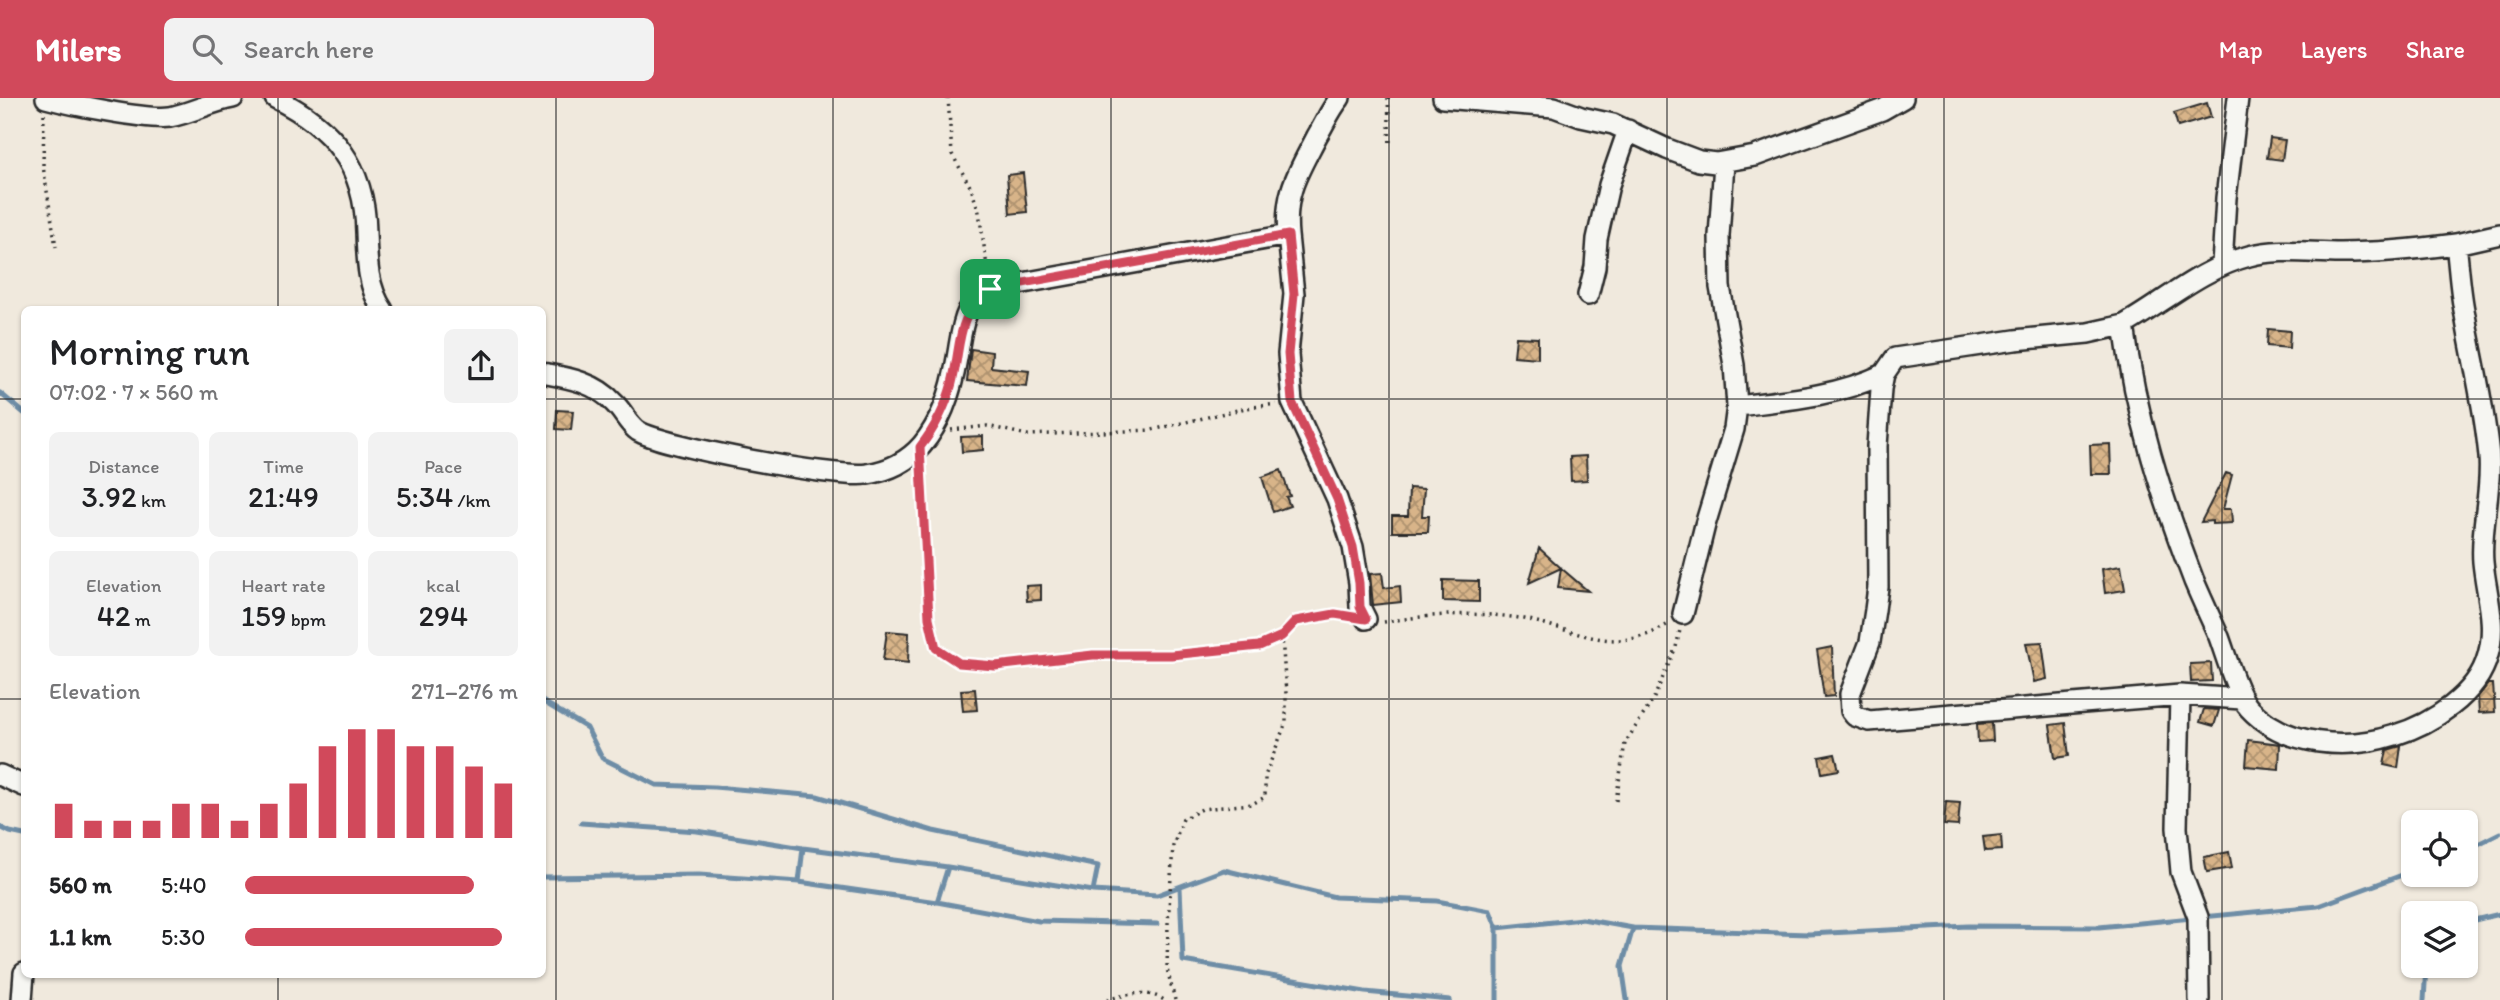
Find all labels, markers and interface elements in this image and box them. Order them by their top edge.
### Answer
search box [164,18,654,81]
text: Milers [35,30,122,69]
icon: search [188,30,226,68]
text: Search here [244,33,374,65]
text: Map [2219,35,2263,64]
text: Layers [2301,35,2368,64]
text: Share [2406,35,2465,64]
pin [960,259,1020,319]
icon: arrive [971,270,1009,308]
text: Morning run [49,329,250,375]
button: share [444,329,518,403]
text: 07:02 · 7 × 560 m [49,378,218,406]
text: Distance [88,455,159,478]
text: Time [263,455,304,478]
text: Pace [424,455,462,478]
text: 3.92 [82,478,137,515]
text: 21:49 [248,478,319,515]
text: 5:34 [396,478,453,515]
text: km [137,489,166,512]
text: /km [453,489,491,512]
text: Elevation [86,574,162,597]
text: Heart rate [241,574,326,597]
text: kcal [426,574,460,597]
text: 42 [97,597,131,634]
text: 159 [241,597,286,634]
text: 294 [418,597,468,634]
text: m [131,608,151,631]
text: bpm [286,608,326,631]
text: Elevation [49,677,140,705]
text: 271–276 m [411,677,518,705]
map controls [2401,810,2478,978]
button: locate [2401,810,2478,887]
text: 560 m [49,871,112,899]
text: 5:40 [161,871,207,899]
button: layers [2401,901,2478,978]
text: 1.1 km [49,923,112,951]
text: 5:30 [161,923,205,951]

